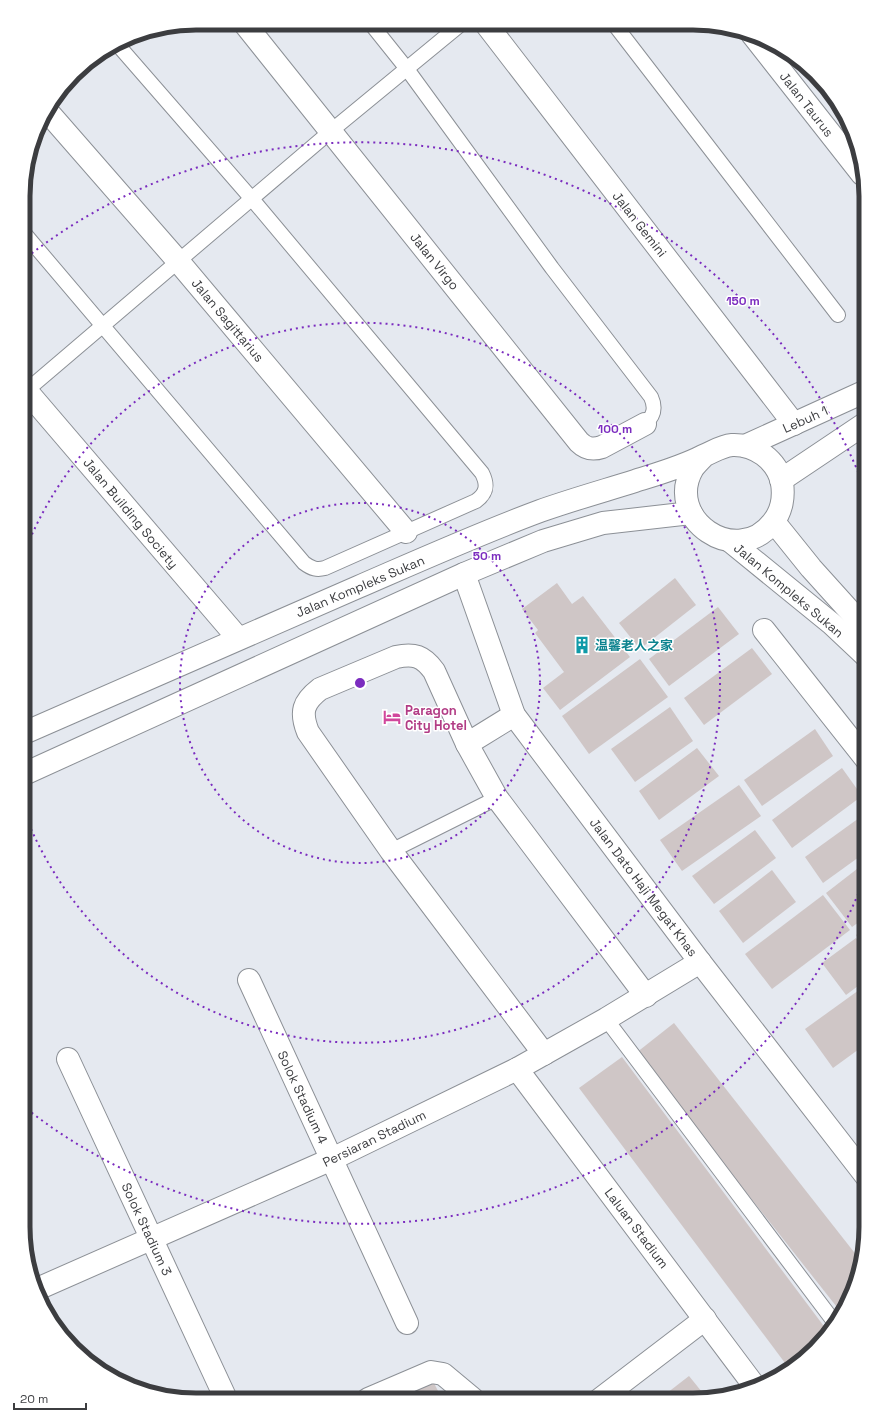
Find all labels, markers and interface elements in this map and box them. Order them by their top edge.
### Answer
street label: Jalan Taurus [776,68,837,140]
street label: Jalan Gemini [609,188,671,261]
street label: Jalan Virgo [406,229,463,293]
street label: Jalan Sagittarius [188,275,268,366]
text: 150 m [726,293,760,309]
street label: Lebuh 1 [780,402,831,437]
text: 100 m [598,421,632,437]
street label: Jalan Building Society [79,454,182,572]
street label: Jalan Kompleks Sukan [730,539,847,641]
text: 50 m [473,548,501,564]
street label: Jalan Kompleks Sukan [293,552,427,621]
building icon: 温馨老人之家 [572,635,592,655]
place label: 温馨老人之家 [595,637,673,654]
centre of rings [353,676,367,690]
place label: Paragon City Hotel [405,702,467,734]
hotel icon: Paragon City Hotel [382,707,402,727]
street label: Jalan Dato Haji Megat Khas [586,815,701,960]
street label: Solok Stadium 4 [274,1048,332,1147]
street label: Persiaran Stadium [320,1106,429,1171]
street label: Solok Stadium 3 [118,1180,176,1279]
street label: Laluan Stadium [601,1185,672,1272]
scale bar [14,1385,86,1411]
text: 20 m [20,1391,48,1407]

